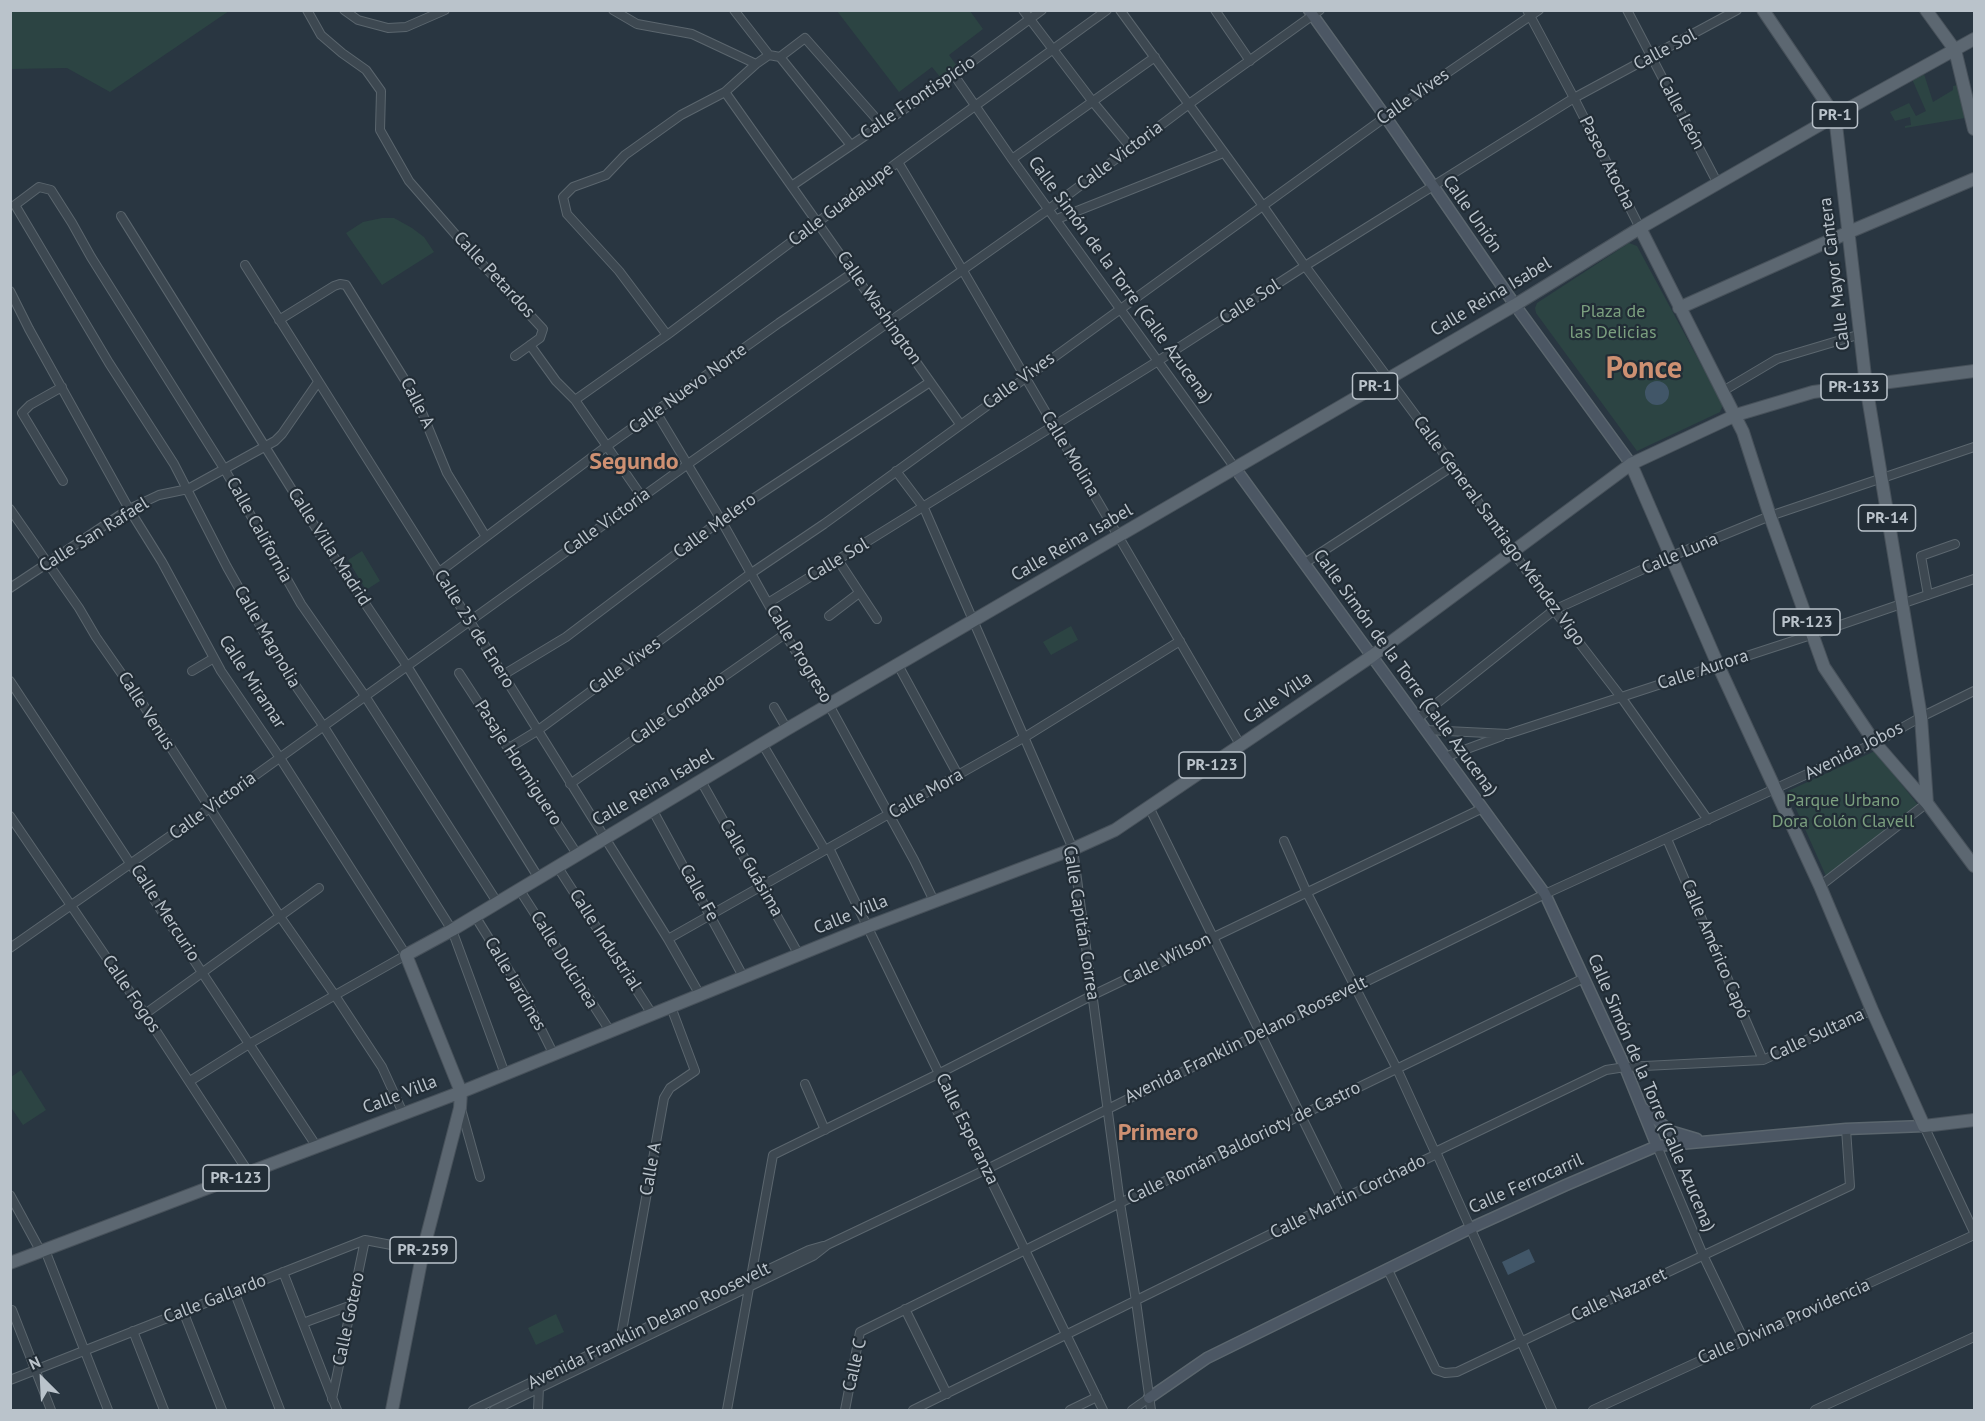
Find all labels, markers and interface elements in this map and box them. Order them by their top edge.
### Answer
street label: Calle Sol [1630,25,1700,75]
street label: Calle Frontispicio [856,52,980,144]
street label: Calle Vives [1373,64,1453,130]
street label: Calle León [1653,73,1709,153]
road number: PR-1 [1812,102,1858,128]
street label: Paseo Atocha [1574,113,1640,213]
street label: Calle Victoria [1073,117,1167,195]
street label: Calle Simón de la Torre (Calle Azucena) [1023,152,1217,408]
street label: Calle Guadalupe [784,159,898,251]
street label: Calle Unión [1438,171,1506,257]
street label: Calle Mayor Cantera [1815,196,1855,352]
street label: Calle Petardos [449,227,539,323]
street label: Calle Washington [832,247,926,369]
street label: Calle Reina Isabel [1427,253,1555,341]
street label: Calle Sol [1216,274,1284,330]
park label: Plaza de las Delicias [1569,301,1657,344]
street label: Calle Nuevo Norte [625,339,751,439]
street label: Calle Vives [979,348,1059,414]
district label: Ponce [1606,351,1682,387]
road number: PR-1 [1352,373,1398,399]
street label: Calle A [395,374,439,432]
road number: PR-133 [1821,374,1887,400]
street label: Calle Molina [1036,407,1104,501]
street label: Calle General Santiago Méndez Vigo [1408,412,1590,650]
district label: Segundo [589,448,679,476]
street label: Calle California [221,473,297,587]
street label: Calle Victoria [559,483,655,561]
street label: Calle Villa Madrid [283,484,375,610]
street label: Calle Melero [669,489,761,563]
street label: Calle San Rafael [35,493,153,577]
street label: Calle Reina Isabel [1007,499,1137,587]
road number: PR-14 [1858,505,1916,531]
street label: Calle Luna [1639,528,1721,580]
street label: Calle Sol [803,533,873,587]
street label: Calle Simón de la Torre (Calle Azucena) [1308,545,1502,801]
street label: Calle 25 de Enero [429,566,519,692]
street label: Calle Magnolia [229,582,305,692]
street label: Calle Progreso [761,601,837,707]
road number: PR-123 [1774,609,1840,635]
street label: Calle Miramar [214,631,290,733]
street label: Calle Vives [585,633,665,699]
street label: Calle Aurora [1655,645,1751,695]
street label: Calle Villa [1240,667,1316,729]
street label: Calle Venus [113,668,179,754]
street label: Calle Condado [627,668,729,750]
street label: Pasaje Hormiguero [469,696,567,830]
street label: Avenida Jobos [1801,717,1907,785]
street label: Calle Reina Isabel [588,744,718,832]
road number: PR-123 [1179,752,1245,778]
street label: Calle Mora [885,764,967,824]
street label: Calle Victoria [165,767,261,845]
park label: Parque Urbano Dora Colón Clavell [1772,790,1914,832]
street label: Calle Guásima [714,815,788,921]
street label: Calle Capitán Correa [1058,844,1104,1002]
street label: Calle Mercurio [126,860,204,966]
street label: Calle Fe [675,861,723,925]
street label: Calle Américo Capó [1676,876,1754,1022]
street label: Calle Industrial [564,885,646,995]
street label: Calle Villa [811,890,891,940]
street label: Calle Dulcinea [525,907,603,1013]
street label: Calle Wilson [1119,928,1215,990]
street label: Calle Jardines [479,933,551,1035]
street label: Calle Fogos [97,951,165,1037]
street label: Calle Simón de la Torre (Calle Azucena) [1582,951,1720,1235]
street label: Avenida Franklin Delano Roosevelt [1121,972,1371,1108]
street label: Calle Sultana [1766,1004,1868,1066]
street label: Calle Esperanza [931,1070,1003,1188]
street label: Calle Villa [360,1071,440,1119]
street label: Calle Román Baldorioty de Castro [1124,1077,1364,1209]
district label: Primero [1118,1119,1198,1147]
street label: Calle A [636,1141,666,1197]
street label: Calle Ferrocarril [1465,1149,1587,1219]
street label: Calle Martín Corchado [1267,1150,1429,1244]
road number: PR-123 [203,1165,269,1191]
road number: PR-259 [390,1237,456,1263]
street label: Avenida Franklin Delano Roosevelt [524,1258,774,1394]
street label: Calle Nazaret [1568,1264,1670,1326]
street label: Calle Gallardo [161,1270,269,1328]
street label: Calle Gotero [329,1270,369,1368]
street label: Calle Divina Providencia [1695,1274,1873,1370]
street label: Calle C [838,1336,872,1394]
north arrow [12,1349,72,1409]
text: N [26,1351,44,1374]

